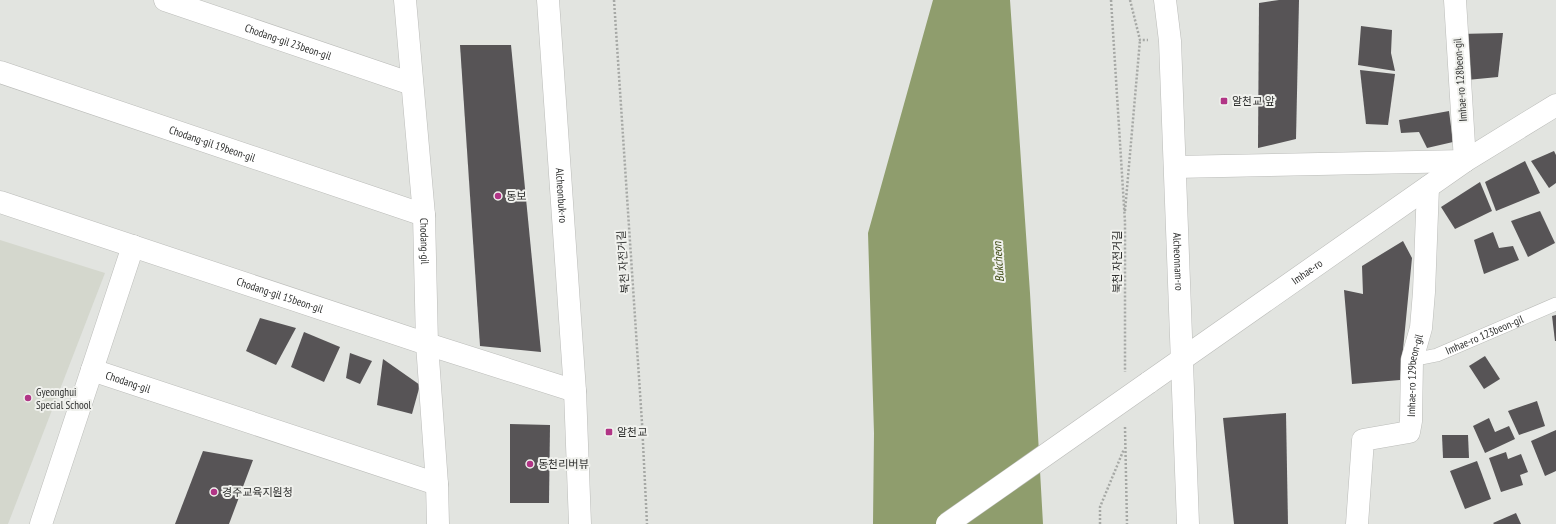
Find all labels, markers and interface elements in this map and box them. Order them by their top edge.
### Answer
street label: Chodang-gil 23beon-gil [243,21,334,63]
street label: Imhae-ro 128beon-gil [1450,37,1470,122]
place label: 알천교 앞 [1232,94,1275,108]
marker: 알천교 앞 [1219,96,1229,106]
street label: Chodang-gil 19beon-gil [167,123,258,165]
street label: Alcheonbuk-ro [553,168,570,224]
place label: 동보 [506,189,526,203]
marker: 동보 [493,191,503,201]
street label: Chodang-gil [417,218,432,265]
street label: 북천 자전거길 [614,230,632,294]
street label: 북천 자전거길 [1110,230,1124,294]
street label: Alcheonnam-ro [1170,232,1186,291]
water label: Bukcheon [989,241,1007,283]
street label: Imhae-ro [1289,256,1325,287]
street label: Chodang-gil 15beon-gil [235,274,325,316]
street label: Imhae-ro 123beon-gil [1443,312,1526,358]
street label: Imhae-ro 129beon-gil [1404,332,1426,417]
street label: Chodang-gil [104,368,153,396]
place label: Gyeonghui Special School [36,385,92,412]
marker: Gyeonghui Special School [23,393,33,403]
place label: 알천교 [617,425,647,439]
marker: 알천교 [604,427,614,437]
place label: 동천리버뷰 [538,457,589,471]
marker: 동천리버뷰 [525,459,535,469]
place label: 경주교육지원청 [222,485,293,499]
marker: 경주교육지원청 [209,487,219,497]

